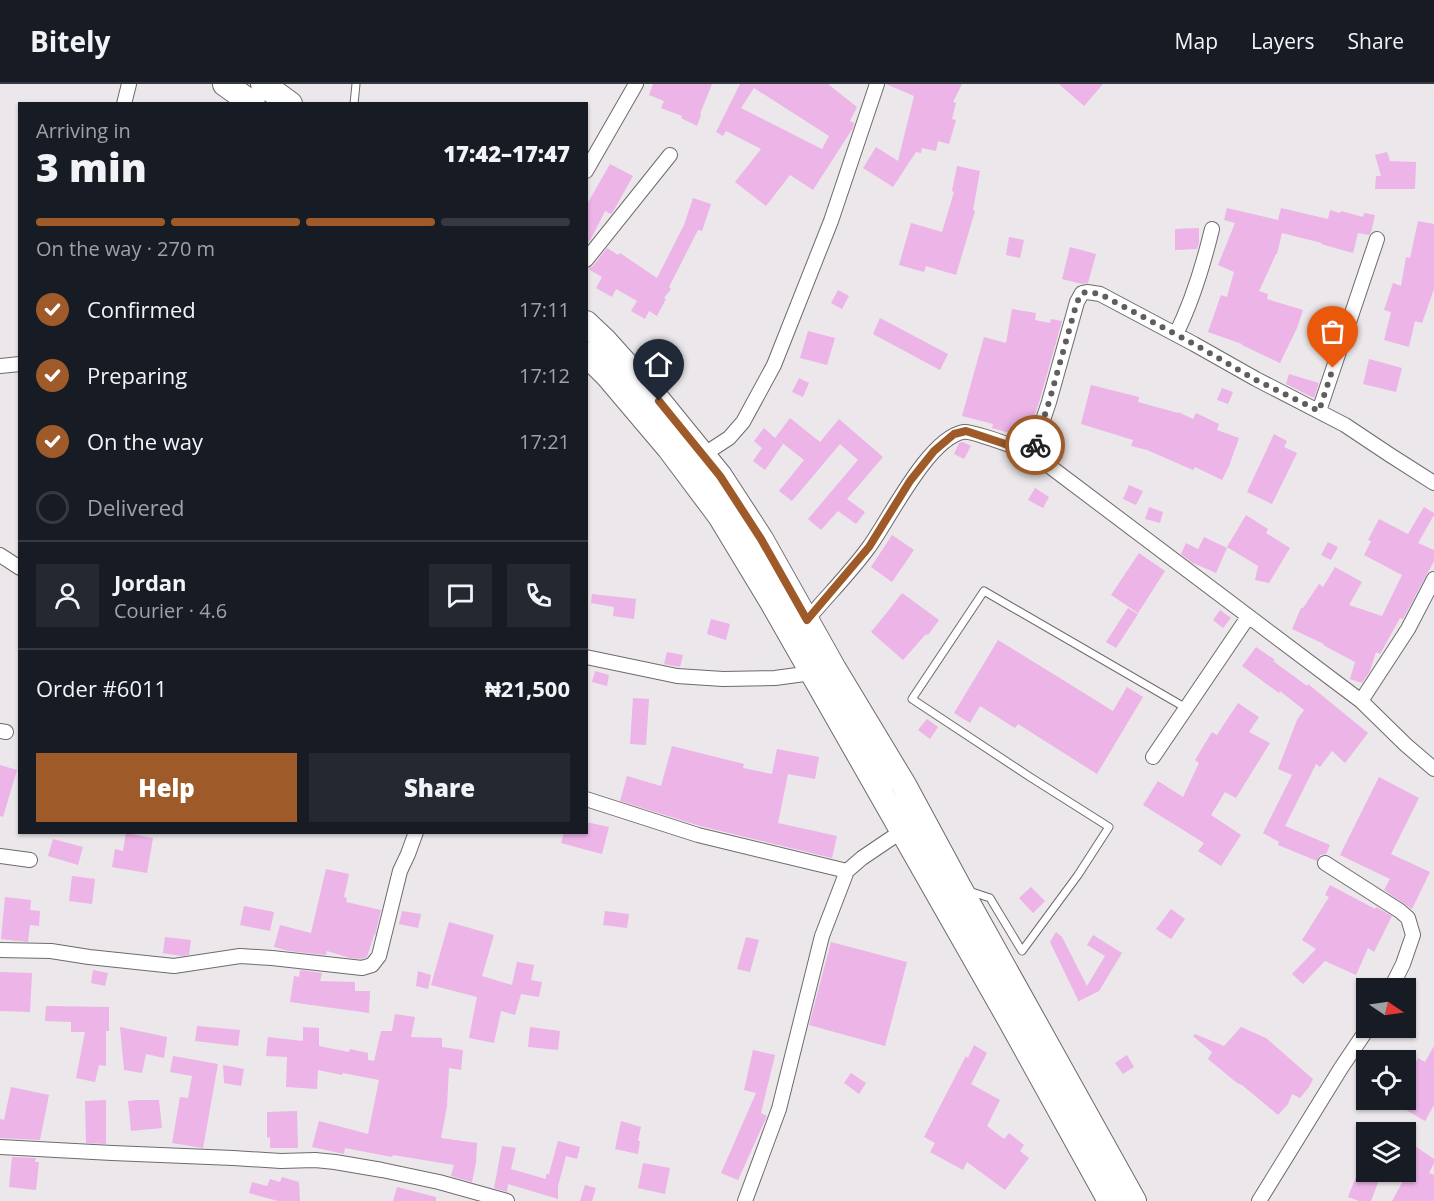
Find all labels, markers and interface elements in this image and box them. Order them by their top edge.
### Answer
text: Bitely [30,22,111,60]
text: Map [1175,27,1218,55]
text: Layers [1251,27,1315,55]
text: Share [1348,27,1404,55]
text: Arriving in [36,117,131,144]
text: 17:42–17:47 [443,138,570,168]
text: 3 min [36,140,147,193]
text: On the way · 270 m [36,235,215,262]
icon: check [36,293,69,326]
text: Confirmed [87,294,196,324]
text: 17:11 [519,296,570,323]
pin [1307,306,1358,368]
icon: bag [1316,315,1349,348]
pin [633,339,684,401]
icon: home [642,348,675,381]
icon: check [36,359,69,392]
text: Preparing [87,360,187,390]
text: 17:12 [519,362,570,389]
courier [1005,415,1065,475]
icon: check [36,425,69,458]
text: On the way [87,426,203,456]
text: 17:21 [519,428,570,455]
icon: bike [1019,429,1052,462]
text: Delivered [87,492,185,522]
button: person [36,564,99,627]
button: chat [429,564,492,627]
button: phone [507,564,570,627]
text: Jordan [114,567,187,597]
text: Courier · 4.6 [114,597,227,624]
text: Order #6011 [36,673,167,703]
text: ₦21,500 [485,673,570,703]
button: Help [36,753,297,822]
button: Share [309,753,570,822]
north arrow [1356,978,1416,1038]
map controls [1356,978,1416,1182]
button: locate [1356,1050,1416,1110]
button: layers [1356,1122,1416,1182]

